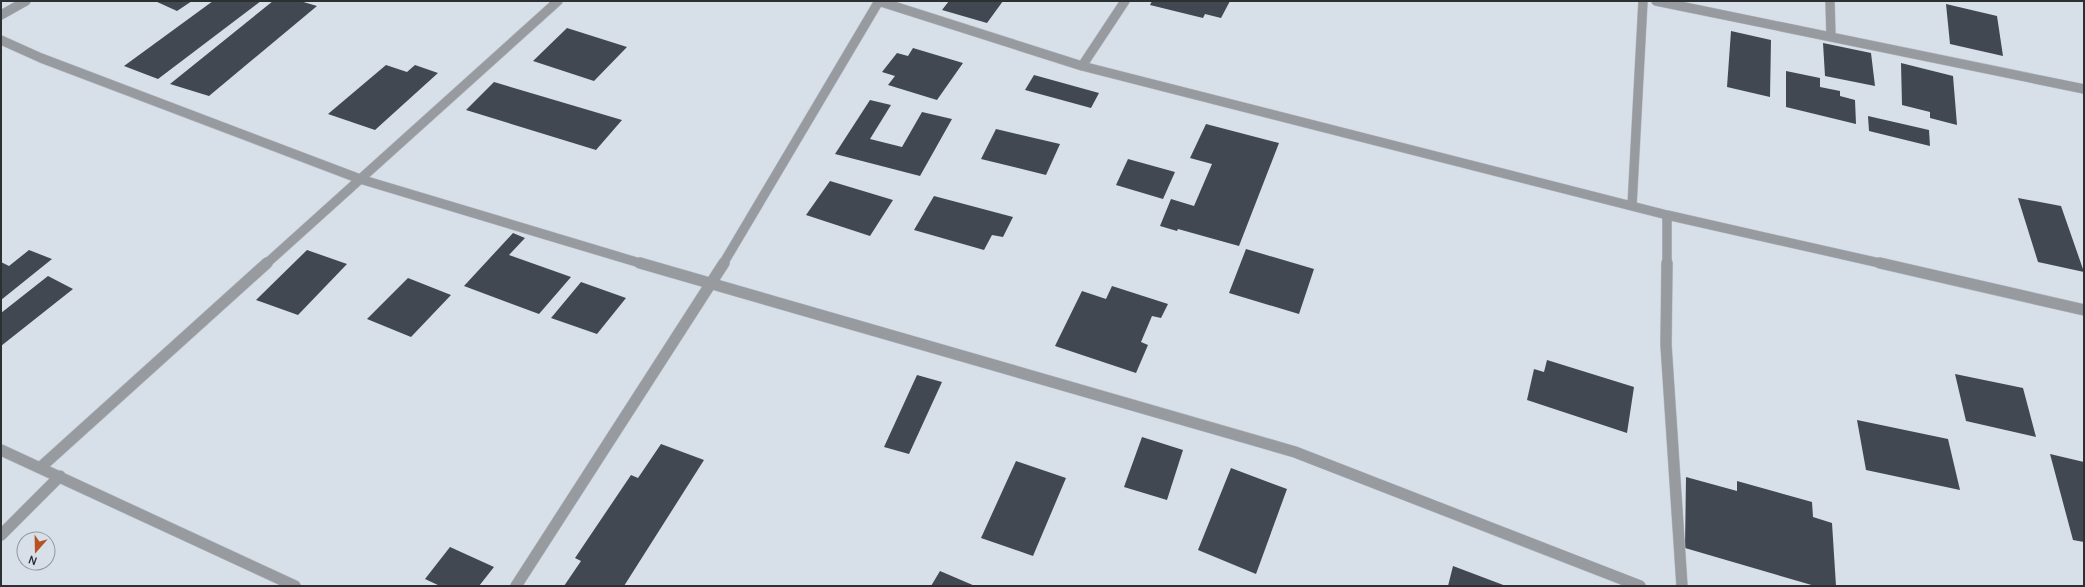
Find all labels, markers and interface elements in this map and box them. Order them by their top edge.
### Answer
north arrow [16,531,56,571]
text: N [26,552,39,569]

